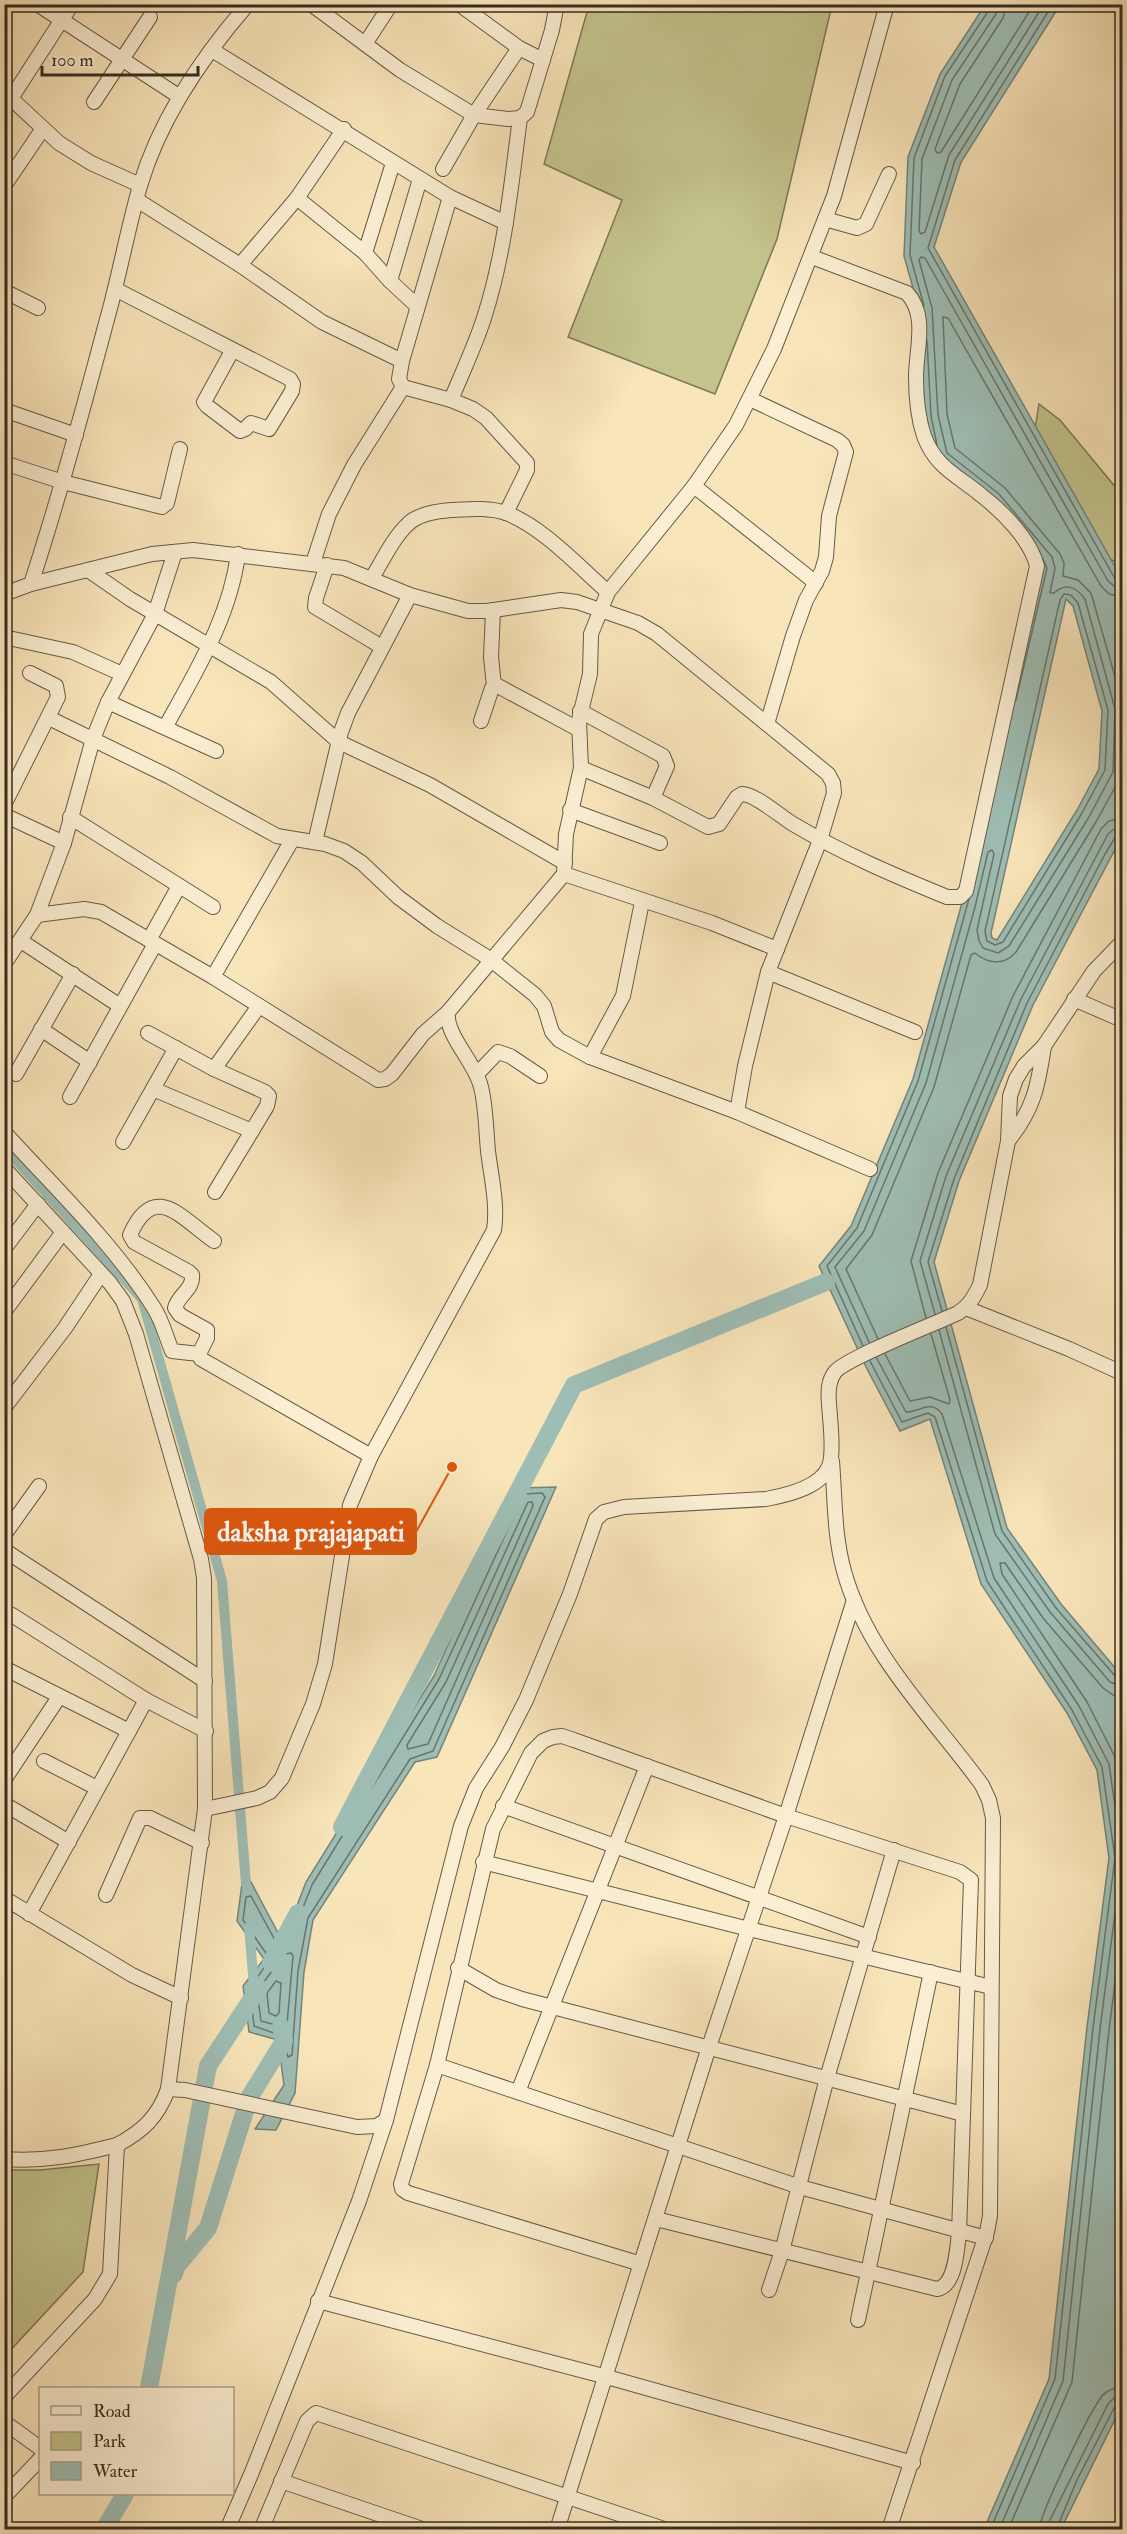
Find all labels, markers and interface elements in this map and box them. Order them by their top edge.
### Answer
scale bar [42,39,198,77]
text: 100 m [51,49,94,72]
callout: daksha prajajapati [205,1509,416,1554]
text: daksha prajajapati [217,1516,405,1550]
legend [39,2387,234,2495]
text: Road [93,2400,131,2423]
text: Park [93,2430,126,2453]
text: Water [92,2460,137,2483]

